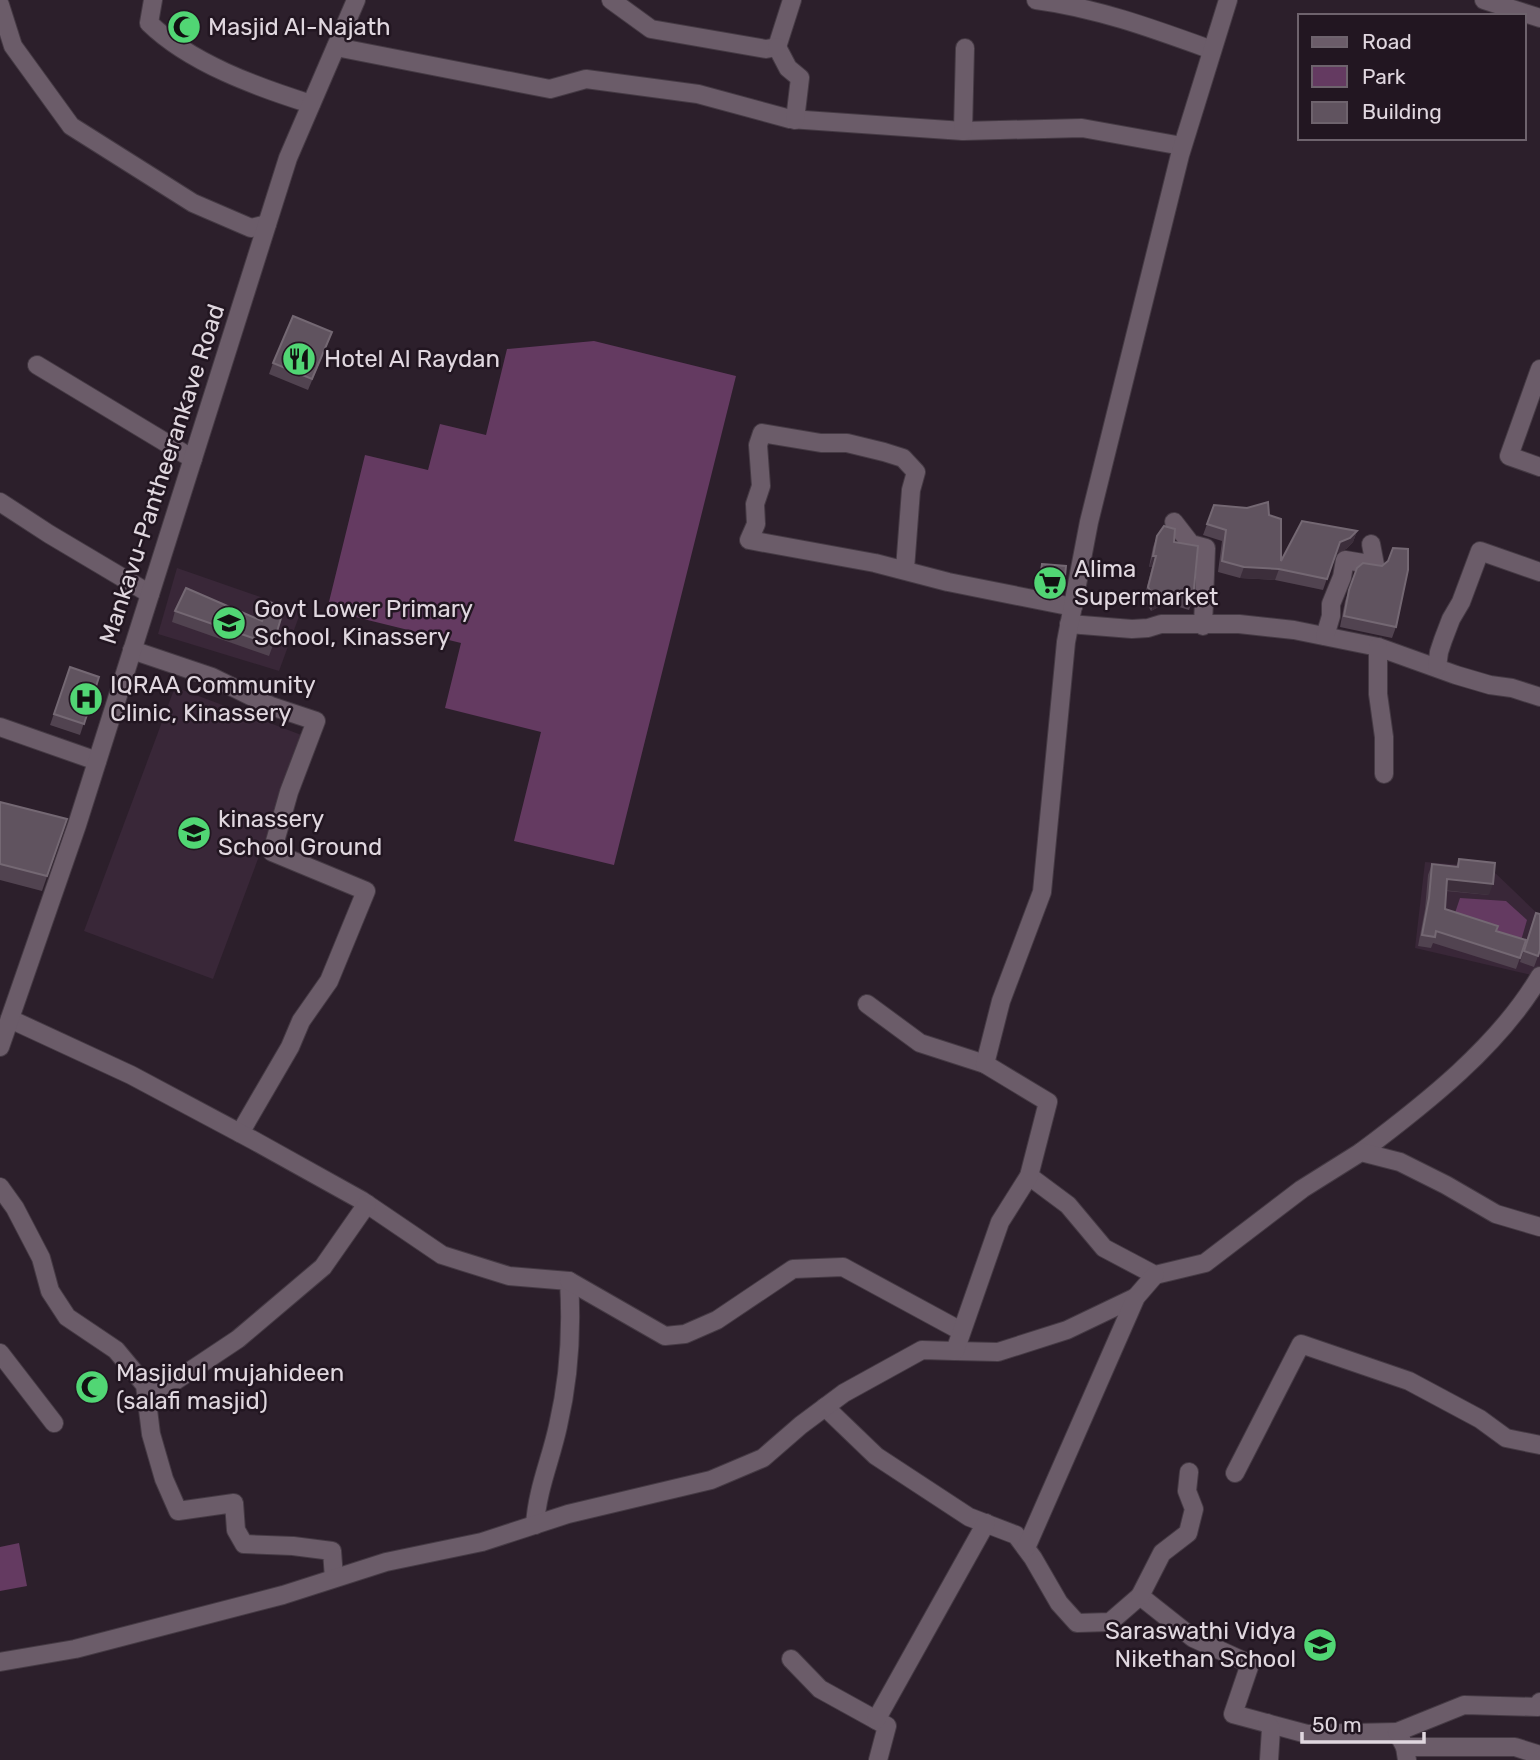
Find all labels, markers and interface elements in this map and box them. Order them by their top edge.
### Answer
mosque icon: Masjid Al-Najath [165,8,203,46]
place label: Masjid Al-Najath [208,13,391,41]
legend [1298,14,1526,140]
text: Road [1362,29,1412,54]
text: Park [1362,64,1406,89]
text: Building [1362,99,1442,124]
street label: Mankavu-Pantheerankave Road [94,300,230,648]
restaurant icon: Hotel Al Raydan [280,340,318,378]
place label: Hotel Al Raydan [324,345,500,373]
place label: Alima Supermarket [1074,555,1219,611]
supermarket icon: Alima Supermarket [1031,564,1069,602]
place label: Govt Lower Primary School, Kinassery [254,595,473,651]
school or university icon: Govt Lower Primary School, Kinassery [210,604,248,642]
place label: IQRAA Community Clinic, Kinassery [110,671,316,727]
hospital icon: IQRAA Community Clinic, Kinassery [67,680,105,718]
place label: kinassery School Ground [218,805,382,861]
school or university icon: kinassery School Ground [175,814,213,852]
place label: Masjidul mujahideen (salafi masjid) [116,1359,344,1415]
mosque icon: Masjidul mujahideen (salafi masjid) [73,1368,111,1406]
place label: Saraswathi Vidya Nikethan School [1105,1617,1296,1673]
school or university icon: Saraswathi Vidya Nikethan School [1301,1626,1339,1664]
scale bar [1302,1700,1424,1744]
text: 50 m [1312,1712,1362,1737]

